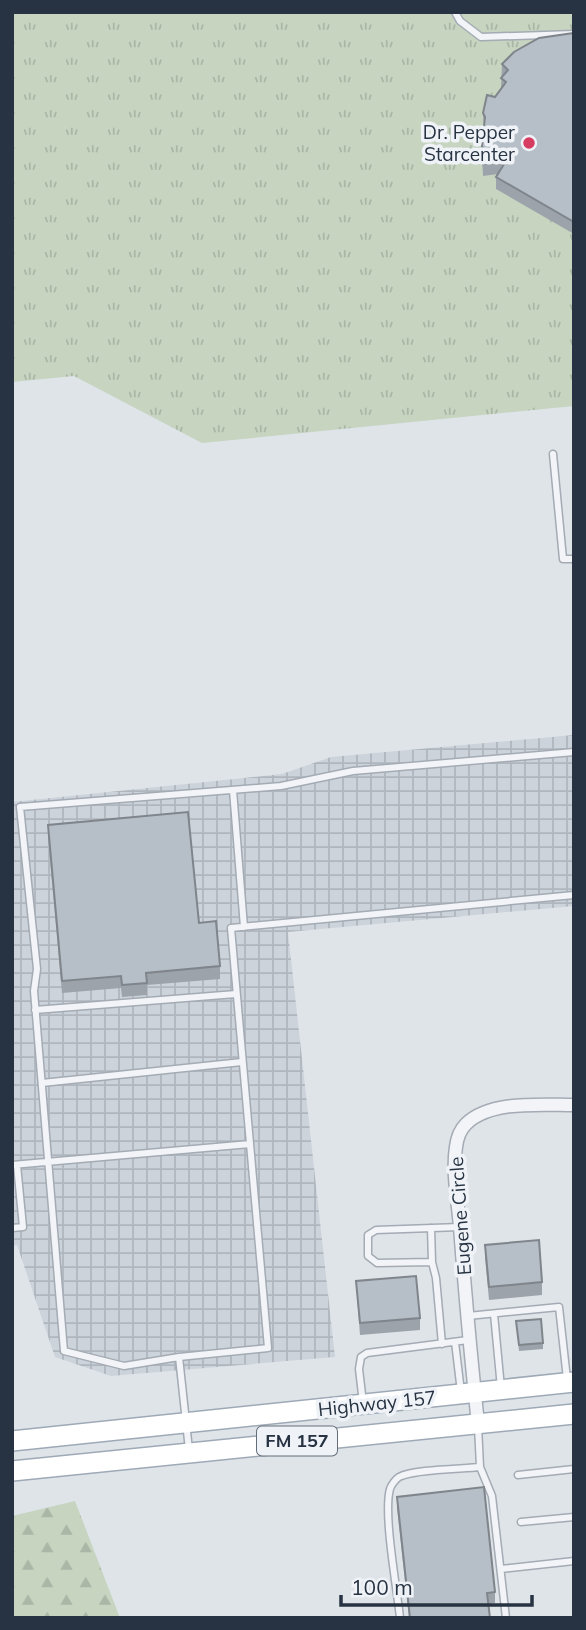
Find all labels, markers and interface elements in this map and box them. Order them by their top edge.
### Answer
place label: Dr. Pepper Starcenter [423,120,515,166]
marker: Dr. Pepper Starcenter [521,135,537,151]
street label: Eugene Circle [444,1156,476,1276]
street label: Highway 157 [317,1385,437,1421]
road number: FM 157 [257,1426,337,1456]
scale bar [341,1564,532,1608]
text: 100 m [351,1574,413,1600]

